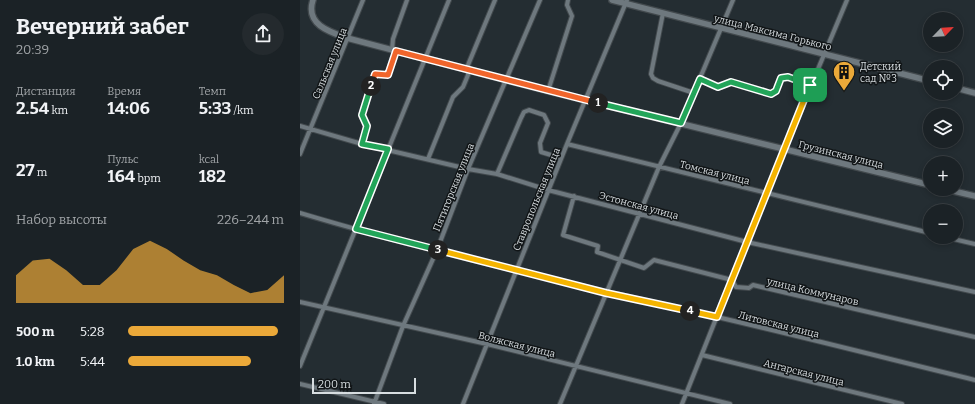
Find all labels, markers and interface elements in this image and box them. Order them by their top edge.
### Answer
street label: улица Максима Горького [712,12,833,53]
north arrow [923,12,963,52]
map controls [923,12,963,244]
text: Вечерний забег [16,13,189,40]
button: share [242,13,284,55]
street label: Сальская улица [310,25,350,101]
text: 20:39 [16,42,49,57]
building icon: Детский сад №3 [831,59,857,92]
button: locate [923,60,963,100]
place label: Детский сад №3 [860,61,901,85]
pin [793,68,827,102]
icon: arrive [799,74,821,96]
pin: 2 [361,76,381,96]
text: 2 [368,79,374,92]
text: Дистанция [16,85,76,98]
text: Время [107,85,141,98]
text: Темп [199,85,226,98]
pin: 1 [588,93,608,113]
text: 1 [596,96,600,109]
text: 2.54 [16,98,49,119]
text: 14:06 [107,98,150,119]
text: 5:33 [199,98,231,119]
text: km [49,104,68,117]
text: /km [231,104,254,117]
button: layers [923,108,963,148]
street label: Грузинская улица [797,139,885,171]
street label: Пятигорская улица [431,141,477,233]
street label: Ставропольская улица [511,146,563,253]
text: Пульс [107,153,139,166]
text: kcal [199,153,219,166]
button: + [923,156,963,196]
street label: Томская улица [679,158,751,188]
text: 27 [16,160,35,181]
text: m [35,166,47,179]
text: 164 [107,166,135,187]
text: 182 [199,166,226,187]
text: bpm [135,172,161,185]
street label: Эстонская улица [598,190,680,222]
button: − [923,204,963,244]
text: Набор высоты [16,212,107,227]
text: 226–244 m [217,212,284,227]
pin: 3 [428,240,448,260]
text: 3 [435,243,441,256]
street label: улица Коммунаров [765,275,860,308]
pin: 4 [680,301,700,321]
text: 4 [687,304,693,317]
street label: Литовская улица [737,309,821,341]
text: 500 m [16,324,54,339]
text: 5:28 [80,324,105,339]
street label: Волжская улица [477,330,557,360]
text: 1.0 km [16,354,55,369]
text: 5:44 [80,354,105,369]
street label: Ангарская улица [762,357,846,389]
scale bar [312,376,416,395]
text: 200 m [318,378,351,391]

